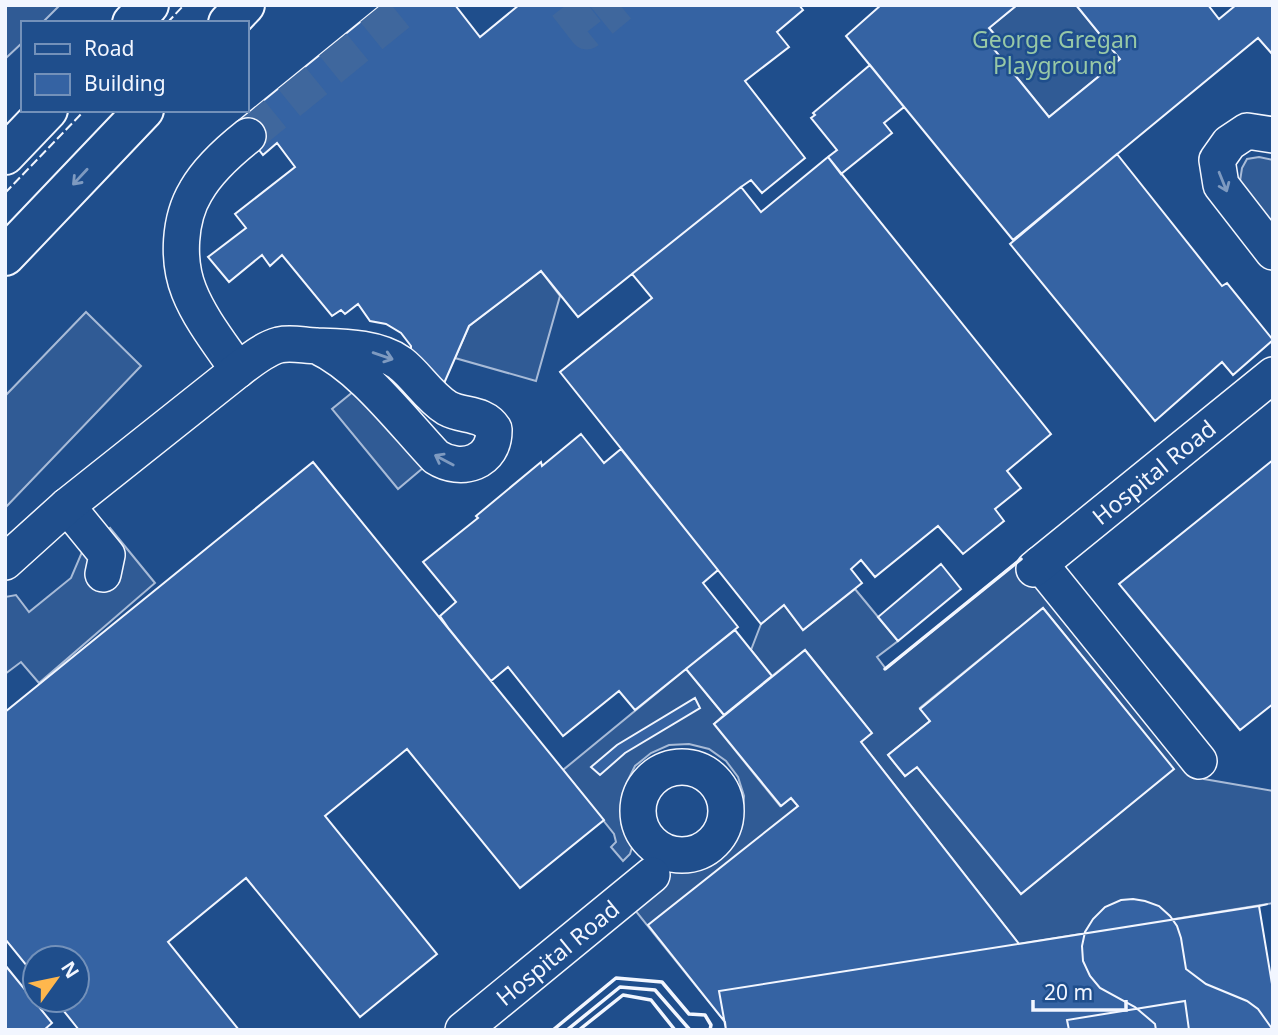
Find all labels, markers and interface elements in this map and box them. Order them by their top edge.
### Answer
legend [21,21,248,112]
park label: George Gregan Playground [972,23,1138,81]
text: Road [84,34,134,62]
text: Building [84,69,166,97]
one-way arrow [72,169,89,186]
one-way arrow [1218,171,1231,192]
one-way arrow [372,351,394,363]
street label: Hospital Road [1085,412,1222,532]
one-way arrow [434,452,455,466]
street label: Hospital Road [489,893,626,1013]
north arrow [21,944,91,1014]
text: N [55,956,85,983]
scale bar [1033,968,1126,1012]
text: 20 m [1044,978,1093,1006]

